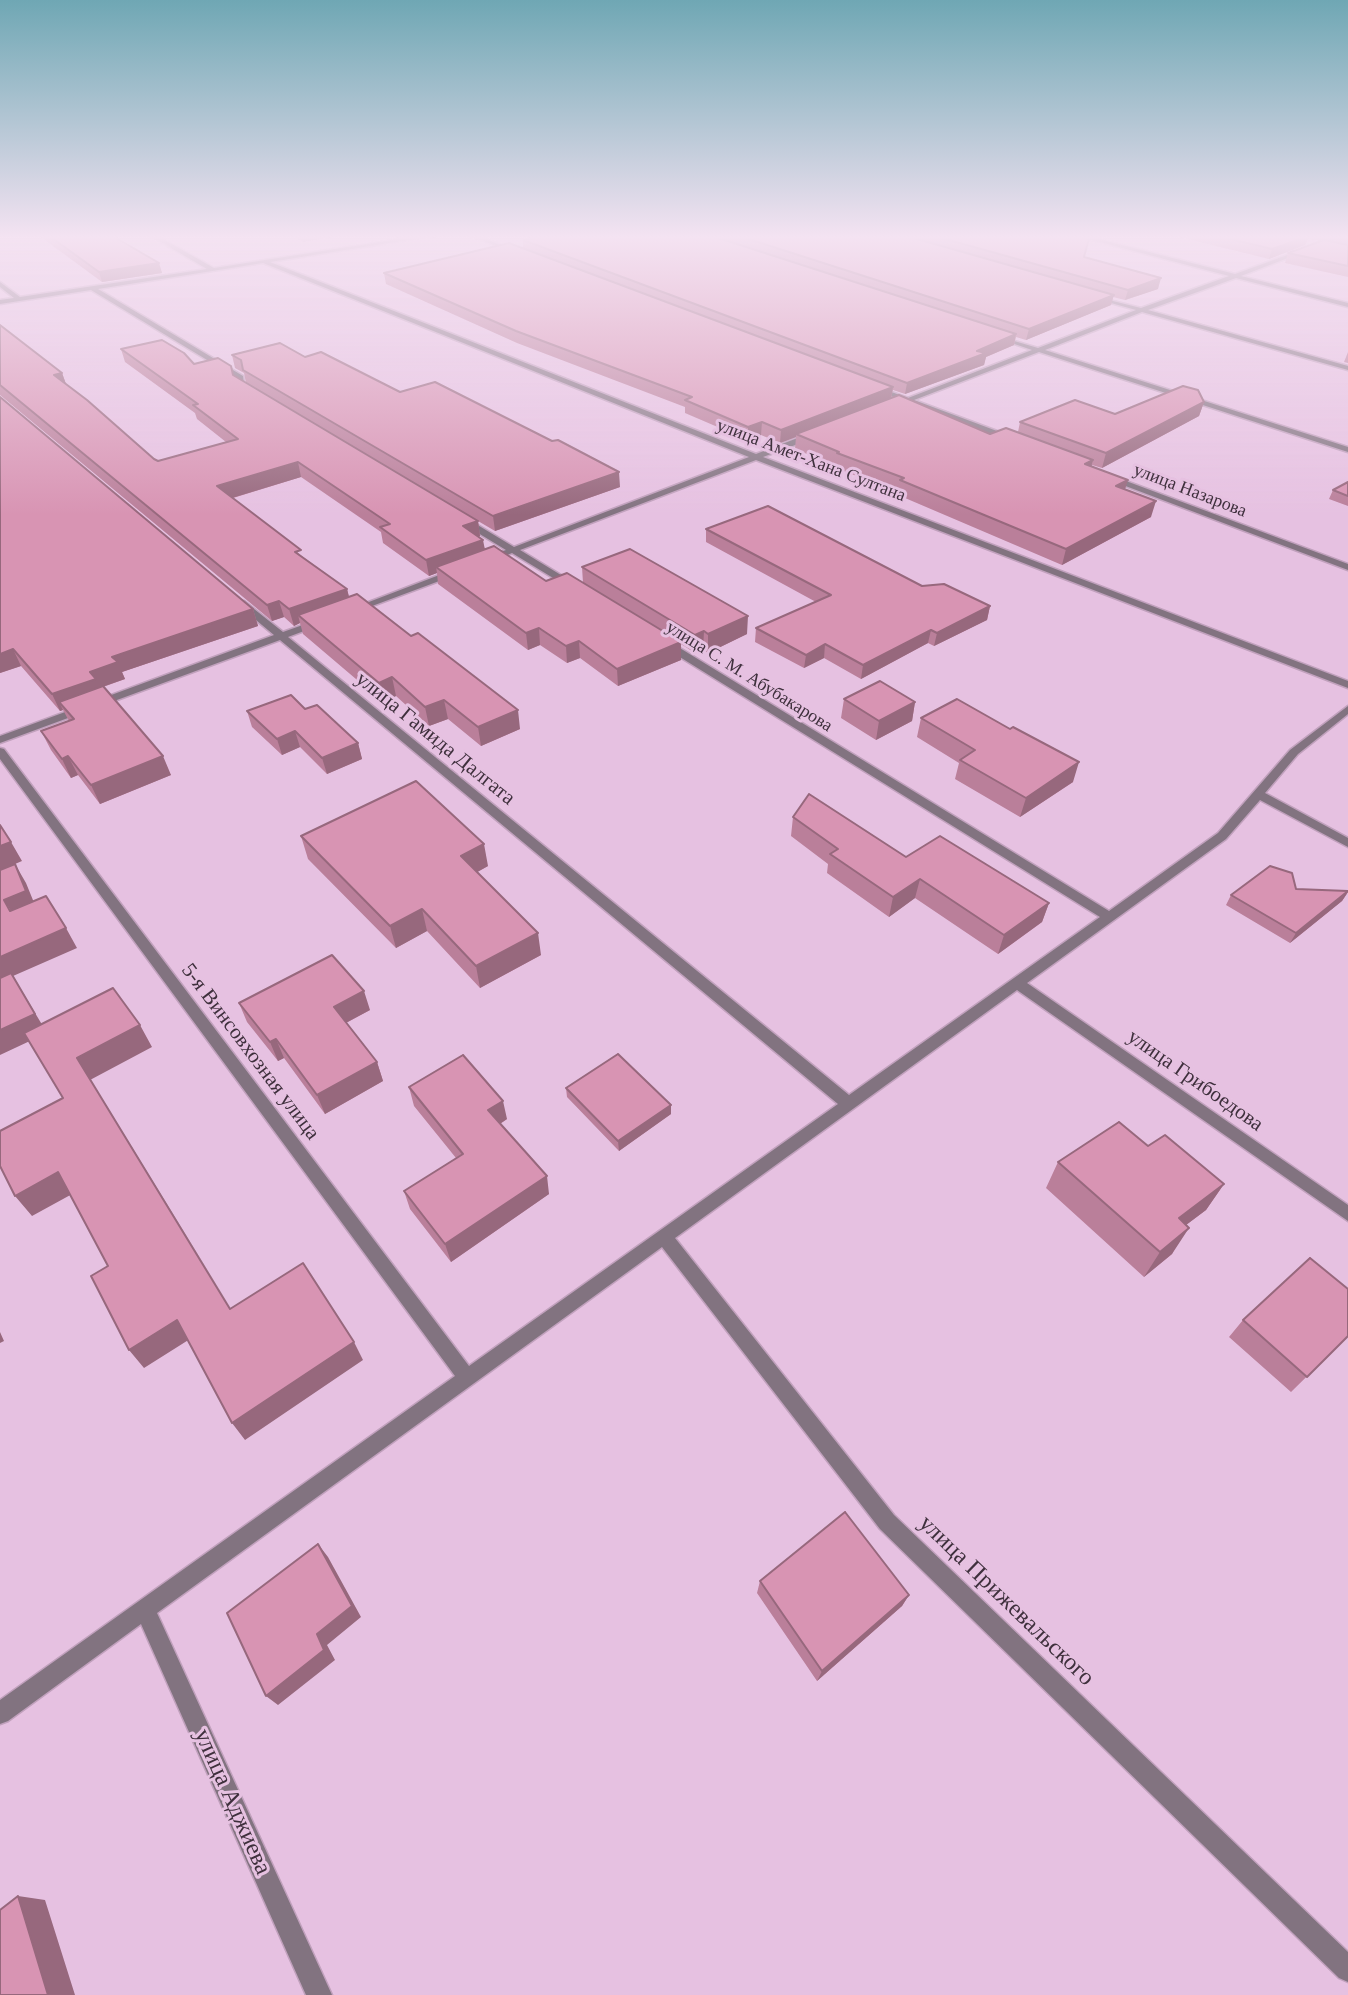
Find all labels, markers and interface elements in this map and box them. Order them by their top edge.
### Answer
street label: улица Амет-Хана Султана [713,415,909,507]
street label: улица Назарова [1130,460,1250,522]
street label: улица С. М. Абубакарова [662,617,836,737]
street label: улица Гамида Далгата [350,667,520,811]
street label: 5-я Винсовхозная улица [175,959,325,1145]
street label: улица Грибоедова [1122,1025,1268,1137]
street label: улица Прижевальского [912,1510,1100,1692]
street label: улица Аджиева [187,1725,277,1879]

